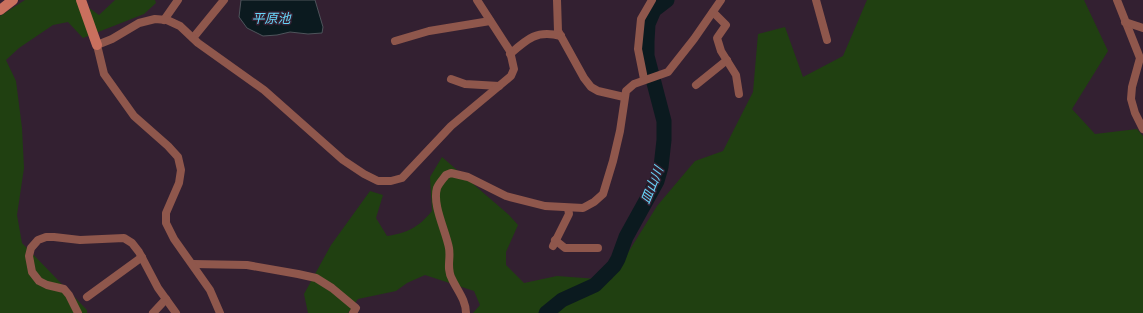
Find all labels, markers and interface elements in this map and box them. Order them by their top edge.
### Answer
water label: 平原池 [251,11,292,26]
water label: 皿山川 [638,162,667,206]

